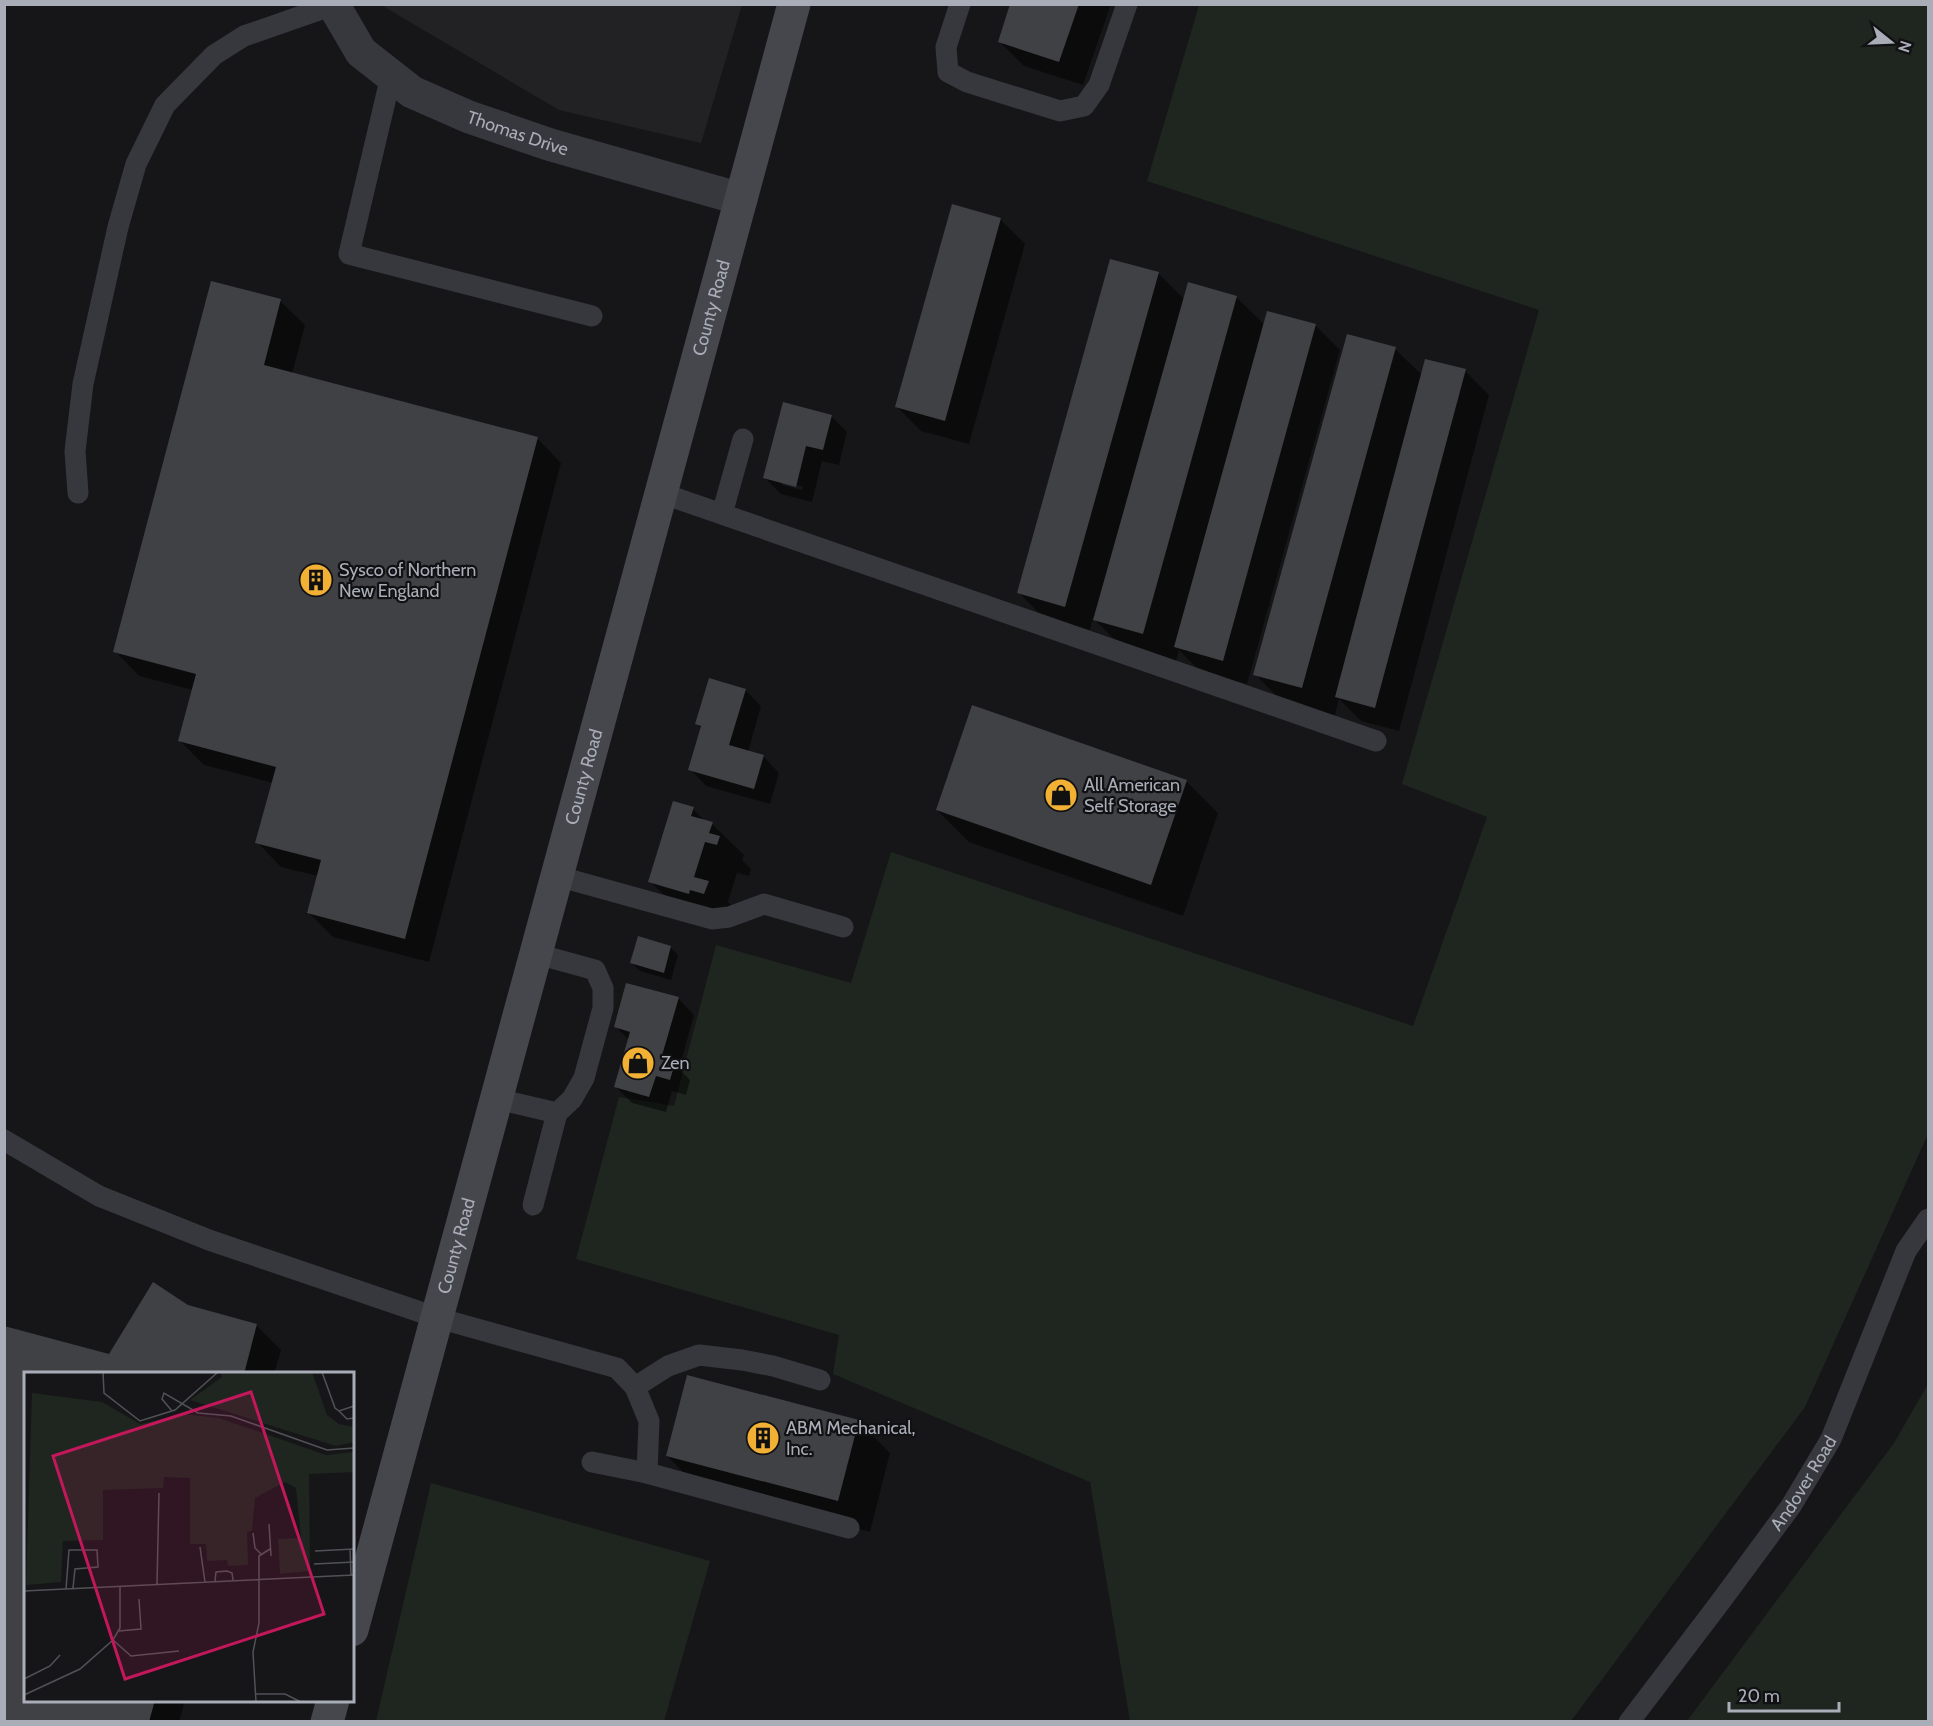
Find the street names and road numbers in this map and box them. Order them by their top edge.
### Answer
street label: Thomas Drive [464,106,571,160]
street label: County Road [688,258,735,358]
street label: County Road [560,727,607,827]
street label: County Road [433,1196,480,1296]
street label: Andover Road [1766,1432,1841,1535]

